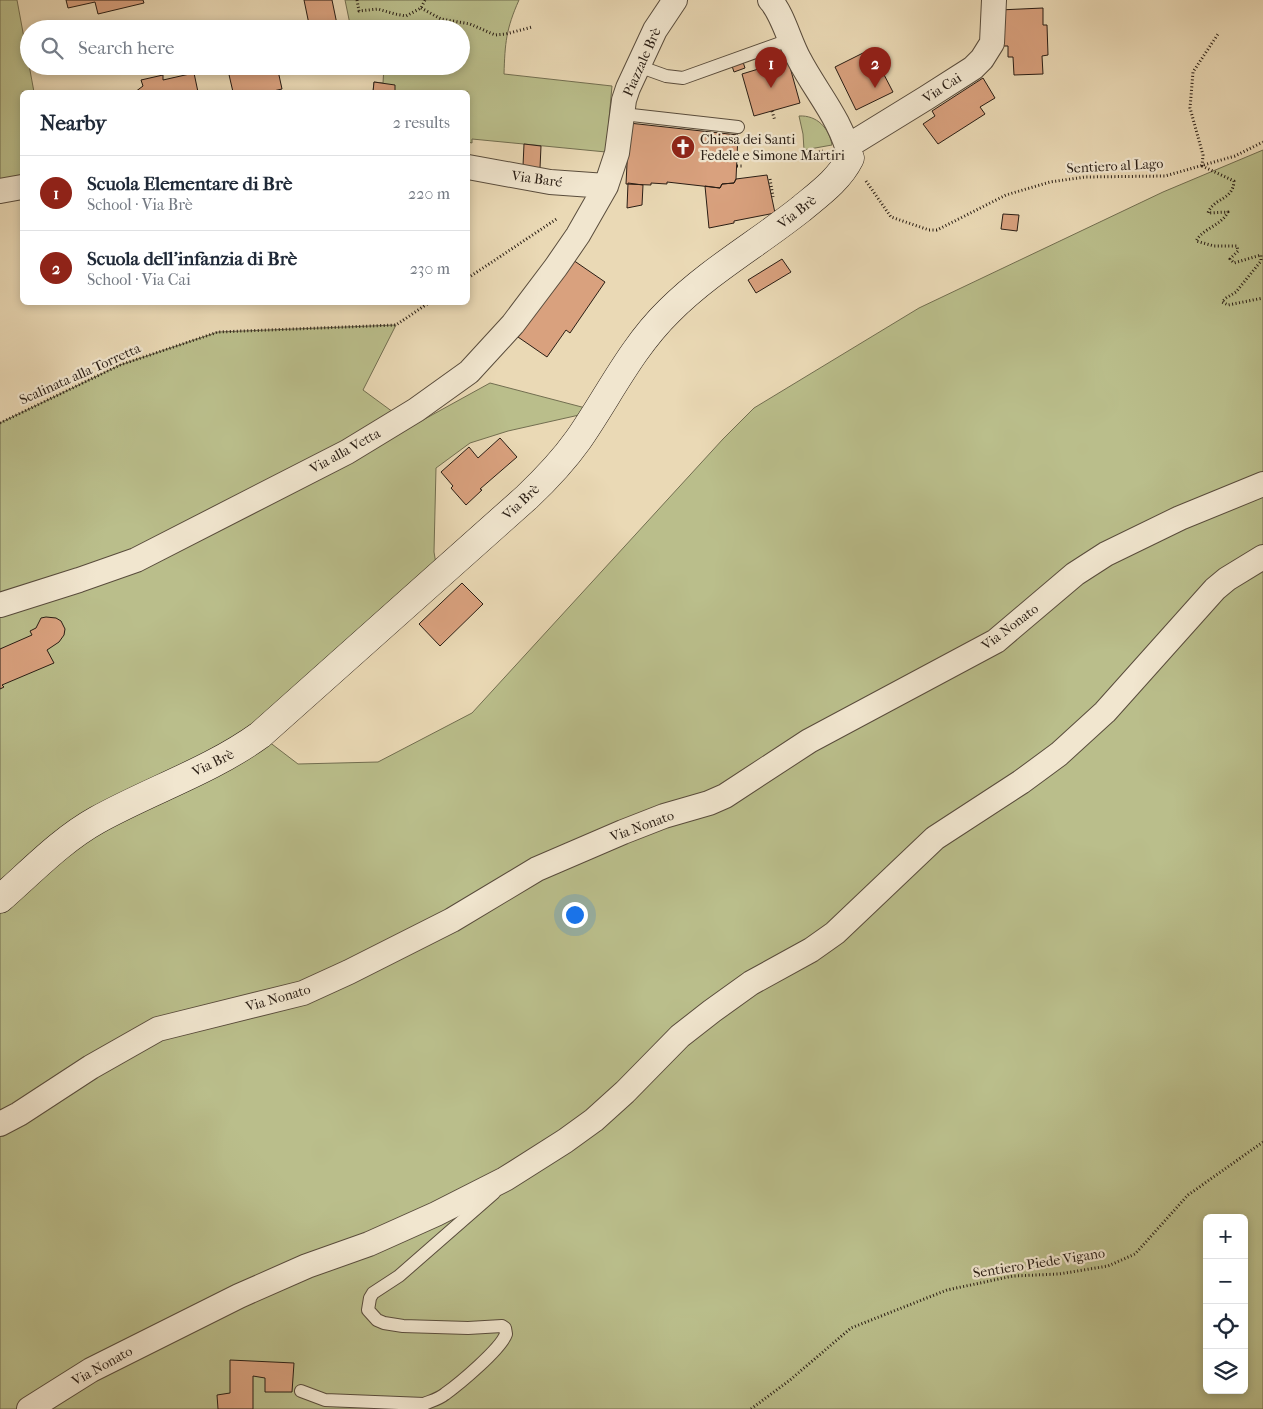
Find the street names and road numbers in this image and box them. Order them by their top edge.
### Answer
street label: Piazzale Brè [619,25,665,99]
street label: Via Cai [919,69,965,107]
street label: Sentiero al Lago [1066,155,1164,177]
street label: Via Baré [510,167,564,191]
street label: Via Brè [773,192,820,233]
street label: Scalinata alla Torretta [17,339,144,408]
street label: Via alla Vetta [306,424,384,478]
street label: Via Brè [498,481,543,524]
street label: Via Nonato [977,600,1042,654]
street label: Via Brè [188,746,237,781]
street label: Via Nonato [607,807,676,846]
street label: Via Nonato [243,981,312,1016]
street label: Sentiero Piede Vigano [972,1244,1106,1282]
street label: Via Nonato [68,1342,135,1390]

